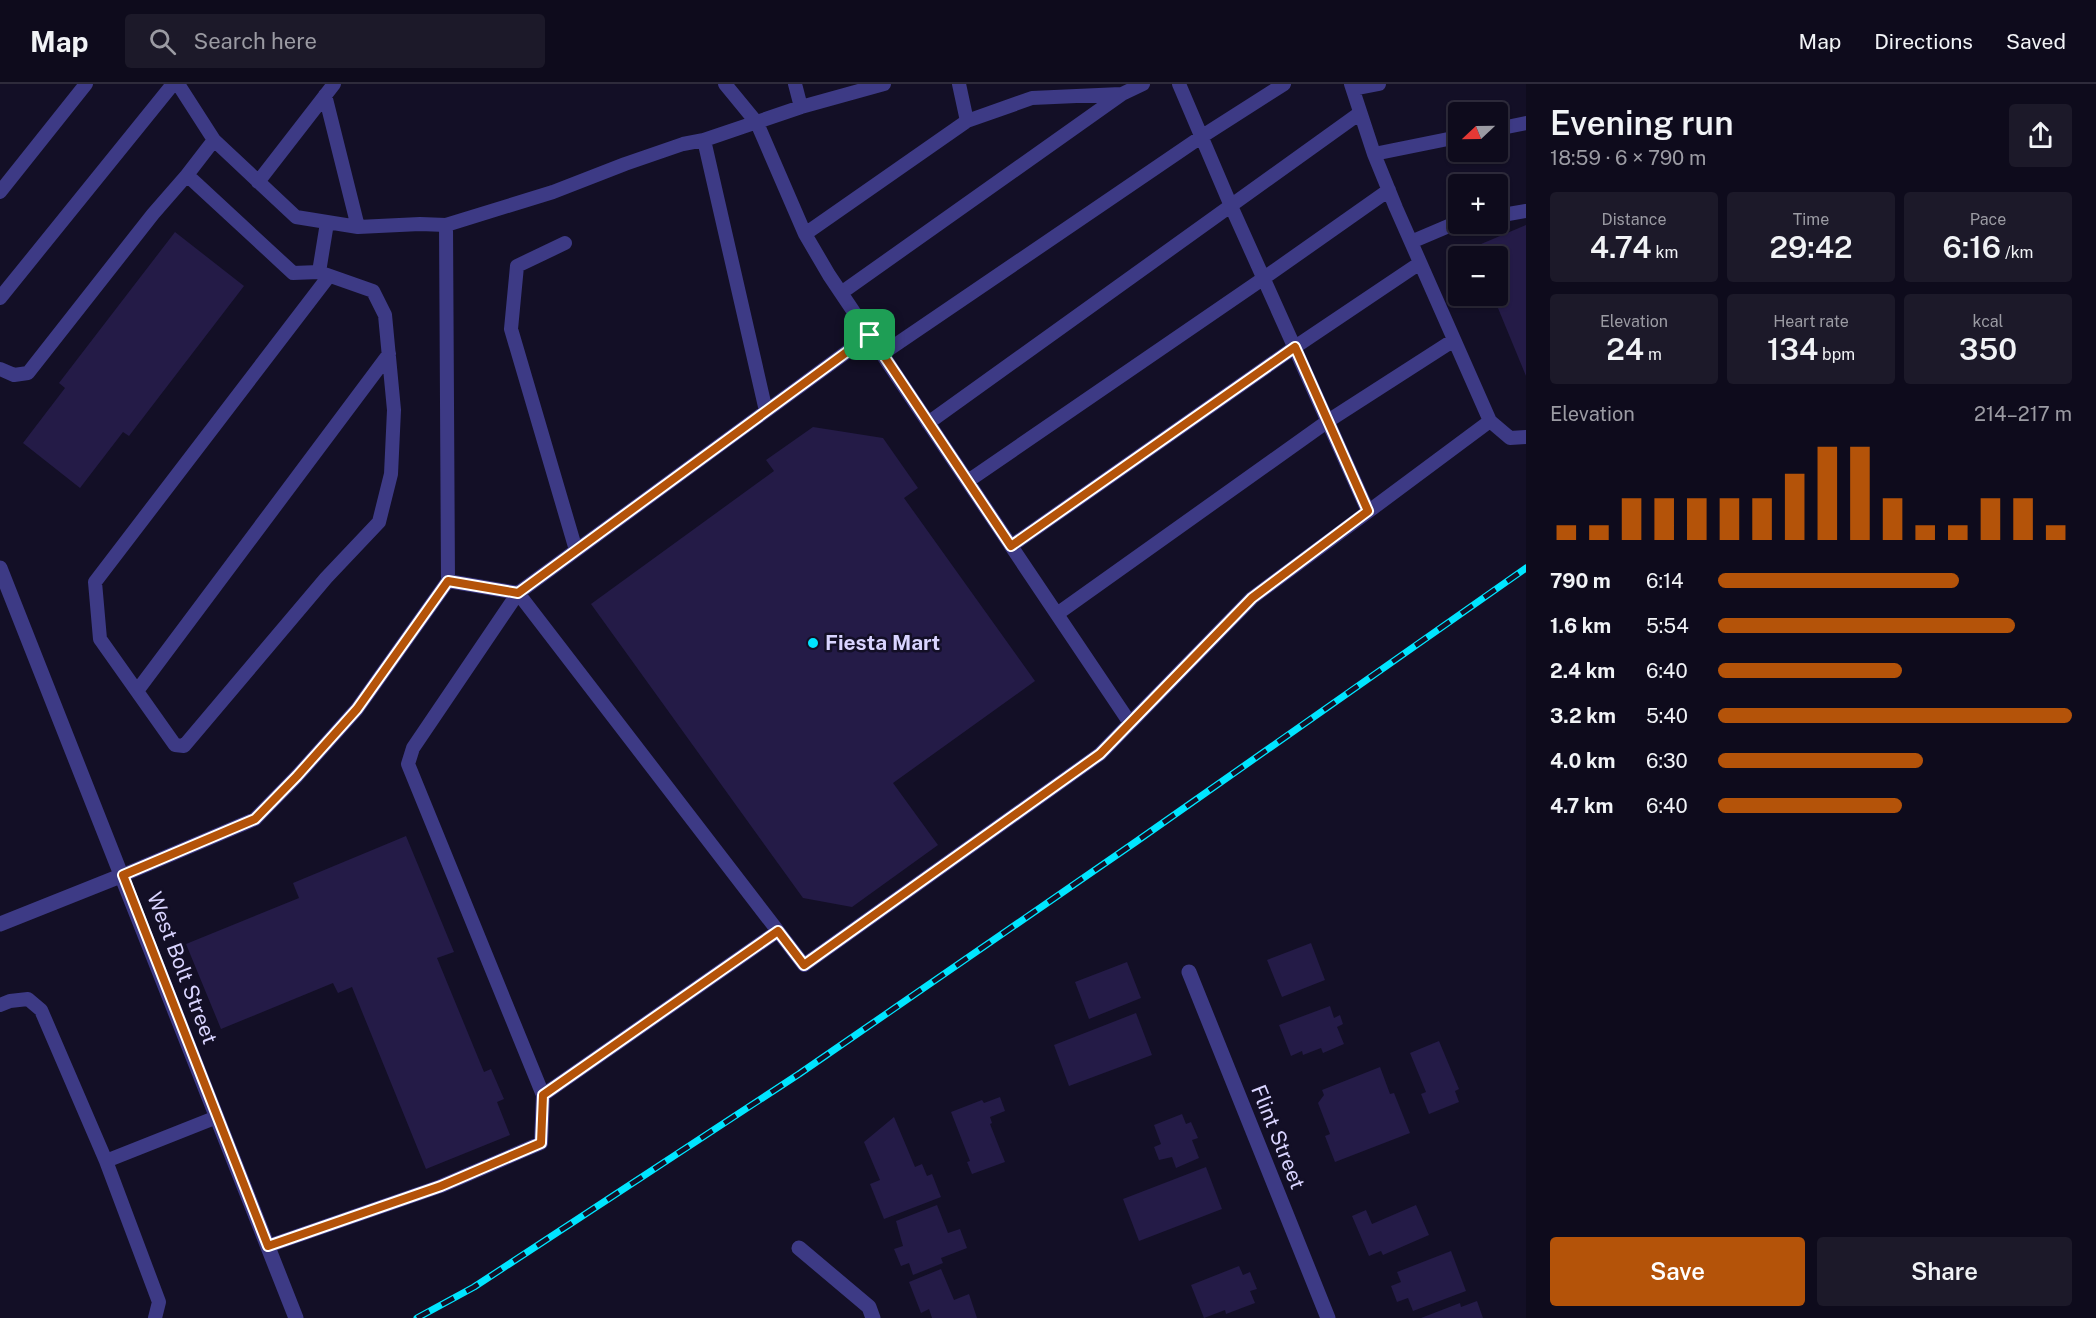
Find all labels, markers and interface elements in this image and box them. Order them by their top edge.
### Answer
search box [125,14,545,68]
text: Map [30,25,89,58]
icon: search [146,25,179,58]
text: Search here [194,28,317,54]
text: Map [1799,29,1841,54]
text: Directions [1874,29,1973,54]
text: Saved [2006,29,2066,54]
north arrow [1448,102,1508,162]
map controls [1448,102,1508,306]
text: Evening run [1550,104,1733,142]
button: share [2009,104,2072,167]
text: 18:59 · 6 × 790 m [1550,146,1706,170]
button: + [1448,174,1508,234]
text: Distance [1602,210,1666,229]
text: Time [1793,210,1829,229]
text: Pace [1970,210,2006,229]
text: 4.74 [1590,229,1652,265]
text: 29:42 [1770,229,1853,265]
text: 6:16 [1943,229,2001,265]
text: km [1652,243,1678,262]
text: /km [2001,243,2033,262]
button: − [1448,246,1508,306]
pin [844,309,895,360]
text: Elevation [1600,312,1668,331]
text: Heart rate [1773,312,1849,331]
text: kcal [1973,312,2003,331]
icon: arrive [853,318,886,351]
text: 24 [1606,331,1644,367]
text: 134 [1767,331,1818,367]
text: 350 [1959,331,2017,367]
text: m [1644,345,1662,364]
text: bpm [1818,345,1855,364]
text: Elevation [1550,402,1635,426]
text: 214–217 m [1974,402,2072,426]
text: 790 m [1550,569,1611,593]
text: 6:14 [1646,569,1684,593]
text: 1.6 km [1550,614,1611,638]
text: 5:54 [1646,614,1689,638]
place label: Fiesta Mart [825,630,940,655]
marker: Fiesta Mart [806,636,820,650]
text: 2.4 km [1550,659,1615,683]
text: 6:40 [1646,659,1688,683]
text: 3.2 km [1550,704,1616,728]
text: 5:40 [1646,704,1688,728]
text: 4.0 km [1550,749,1615,773]
text: 6:30 [1646,749,1688,773]
text: 4.7 km [1550,794,1613,818]
text: 6:40 [1646,794,1688,818]
street label: West Bolt Street [142,888,223,1047]
street label: Flint Street [1246,1081,1311,1193]
button: Save [1550,1237,1805,1306]
button: Share [1817,1237,2072,1306]

